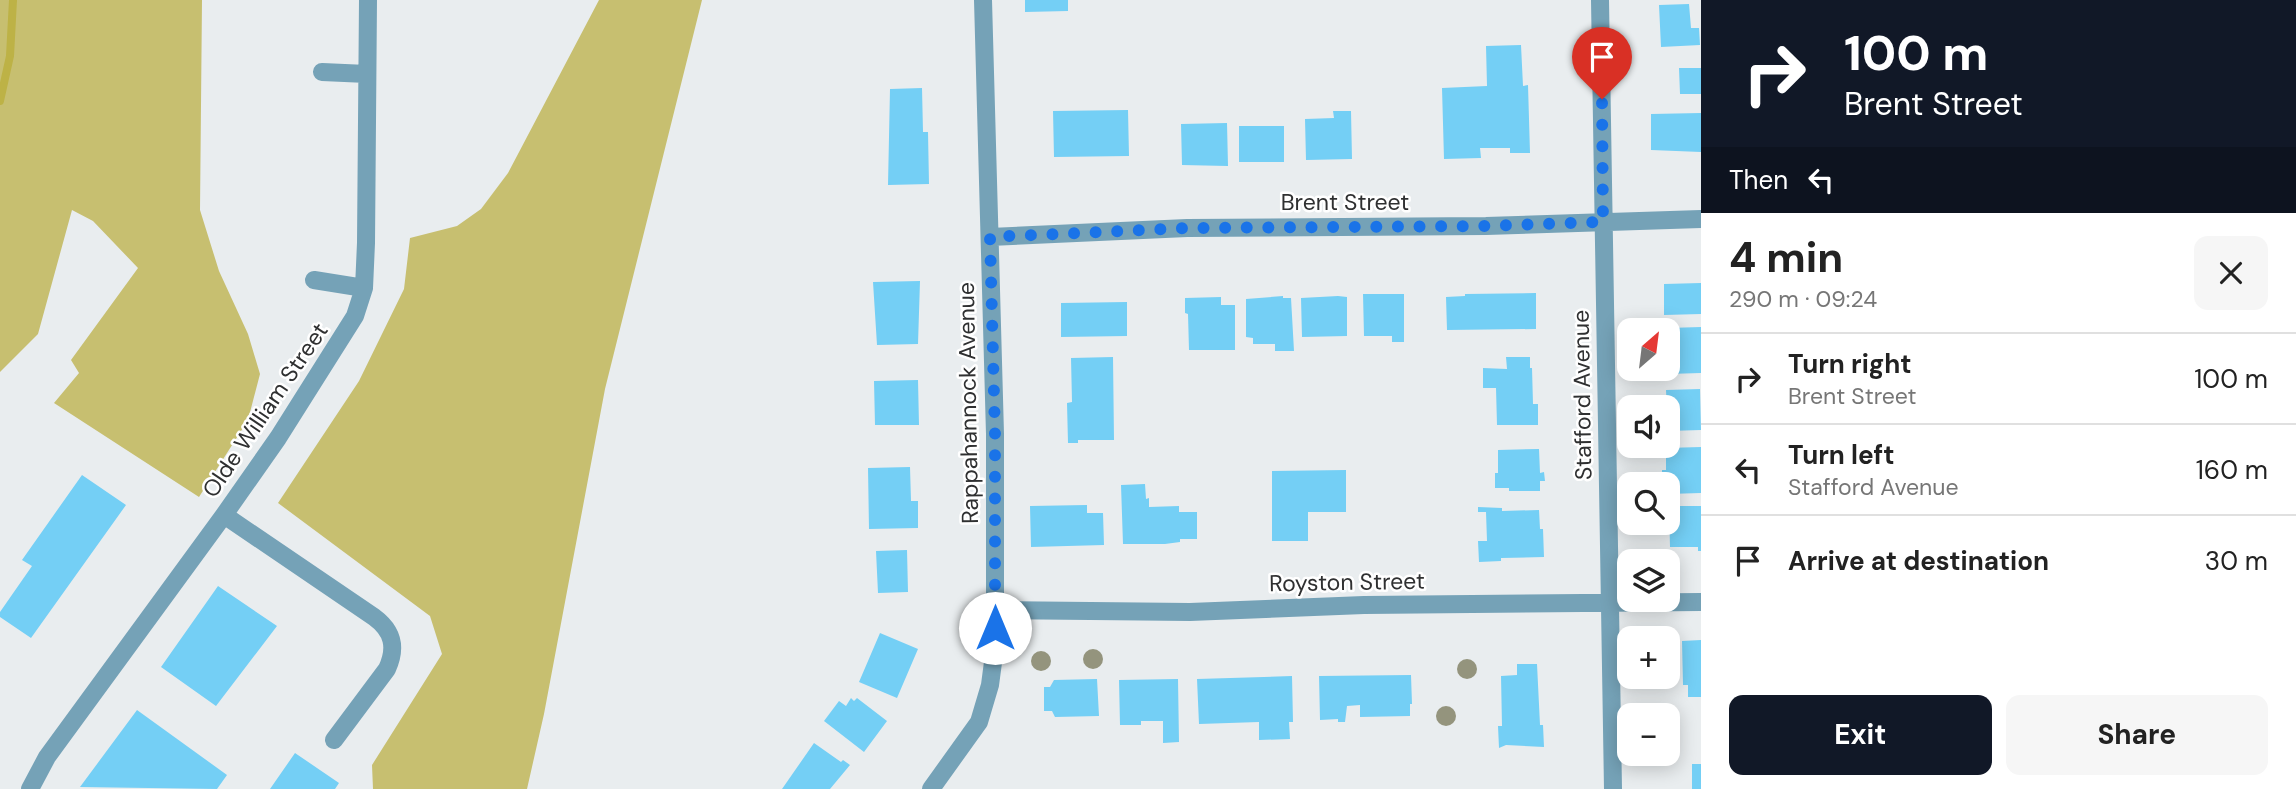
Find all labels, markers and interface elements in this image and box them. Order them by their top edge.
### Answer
text: 100 m [1844,21,1988,85]
pin [1572,27,1632,99]
icon: right [1729,28,1820,119]
icon: arrive [1583,38,1621,76]
text: Brent Street [1844,83,2023,125]
icon: left [1802,161,1840,199]
text: Then [1729,163,1788,197]
street label: Brent Street [1281,187,1409,217]
text: 4 min [1729,230,1843,285]
button: close [2194,236,2268,310]
street label: Rappahannock Avenue [951,282,985,524]
text: 290 m · 09:24 [1729,284,1877,314]
street label: Stafford Avenue [1566,310,1598,480]
street label: Olde William Street [195,317,335,503]
north arrow [1617,318,1680,382]
map controls [1617,318,1680,766]
text: Turn right [1788,347,1912,381]
icon: right [1729,360,1767,398]
text: 100 m [2194,362,2268,396]
text: Brent Street [1788,381,1917,411]
button: sound [1617,395,1680,458]
text: Turn left [1788,438,1895,472]
icon: left [1729,451,1767,489]
text: 160 m [2196,453,2268,487]
button: search [1617,472,1680,535]
text: Stafford Avenue [1788,472,1958,502]
icon: arrive [1729,542,1767,580]
text: Arrive at destination [1788,544,2049,578]
text: 30 m [2205,544,2268,578]
button: layers [1617,549,1680,612]
street label: Royston Street [1269,566,1425,598]
position arrow [958,591,1032,665]
button: + [1617,626,1680,689]
button: Exit [1729,695,1992,775]
button: Share [2006,695,2268,775]
button: − [1617,703,1680,766]

